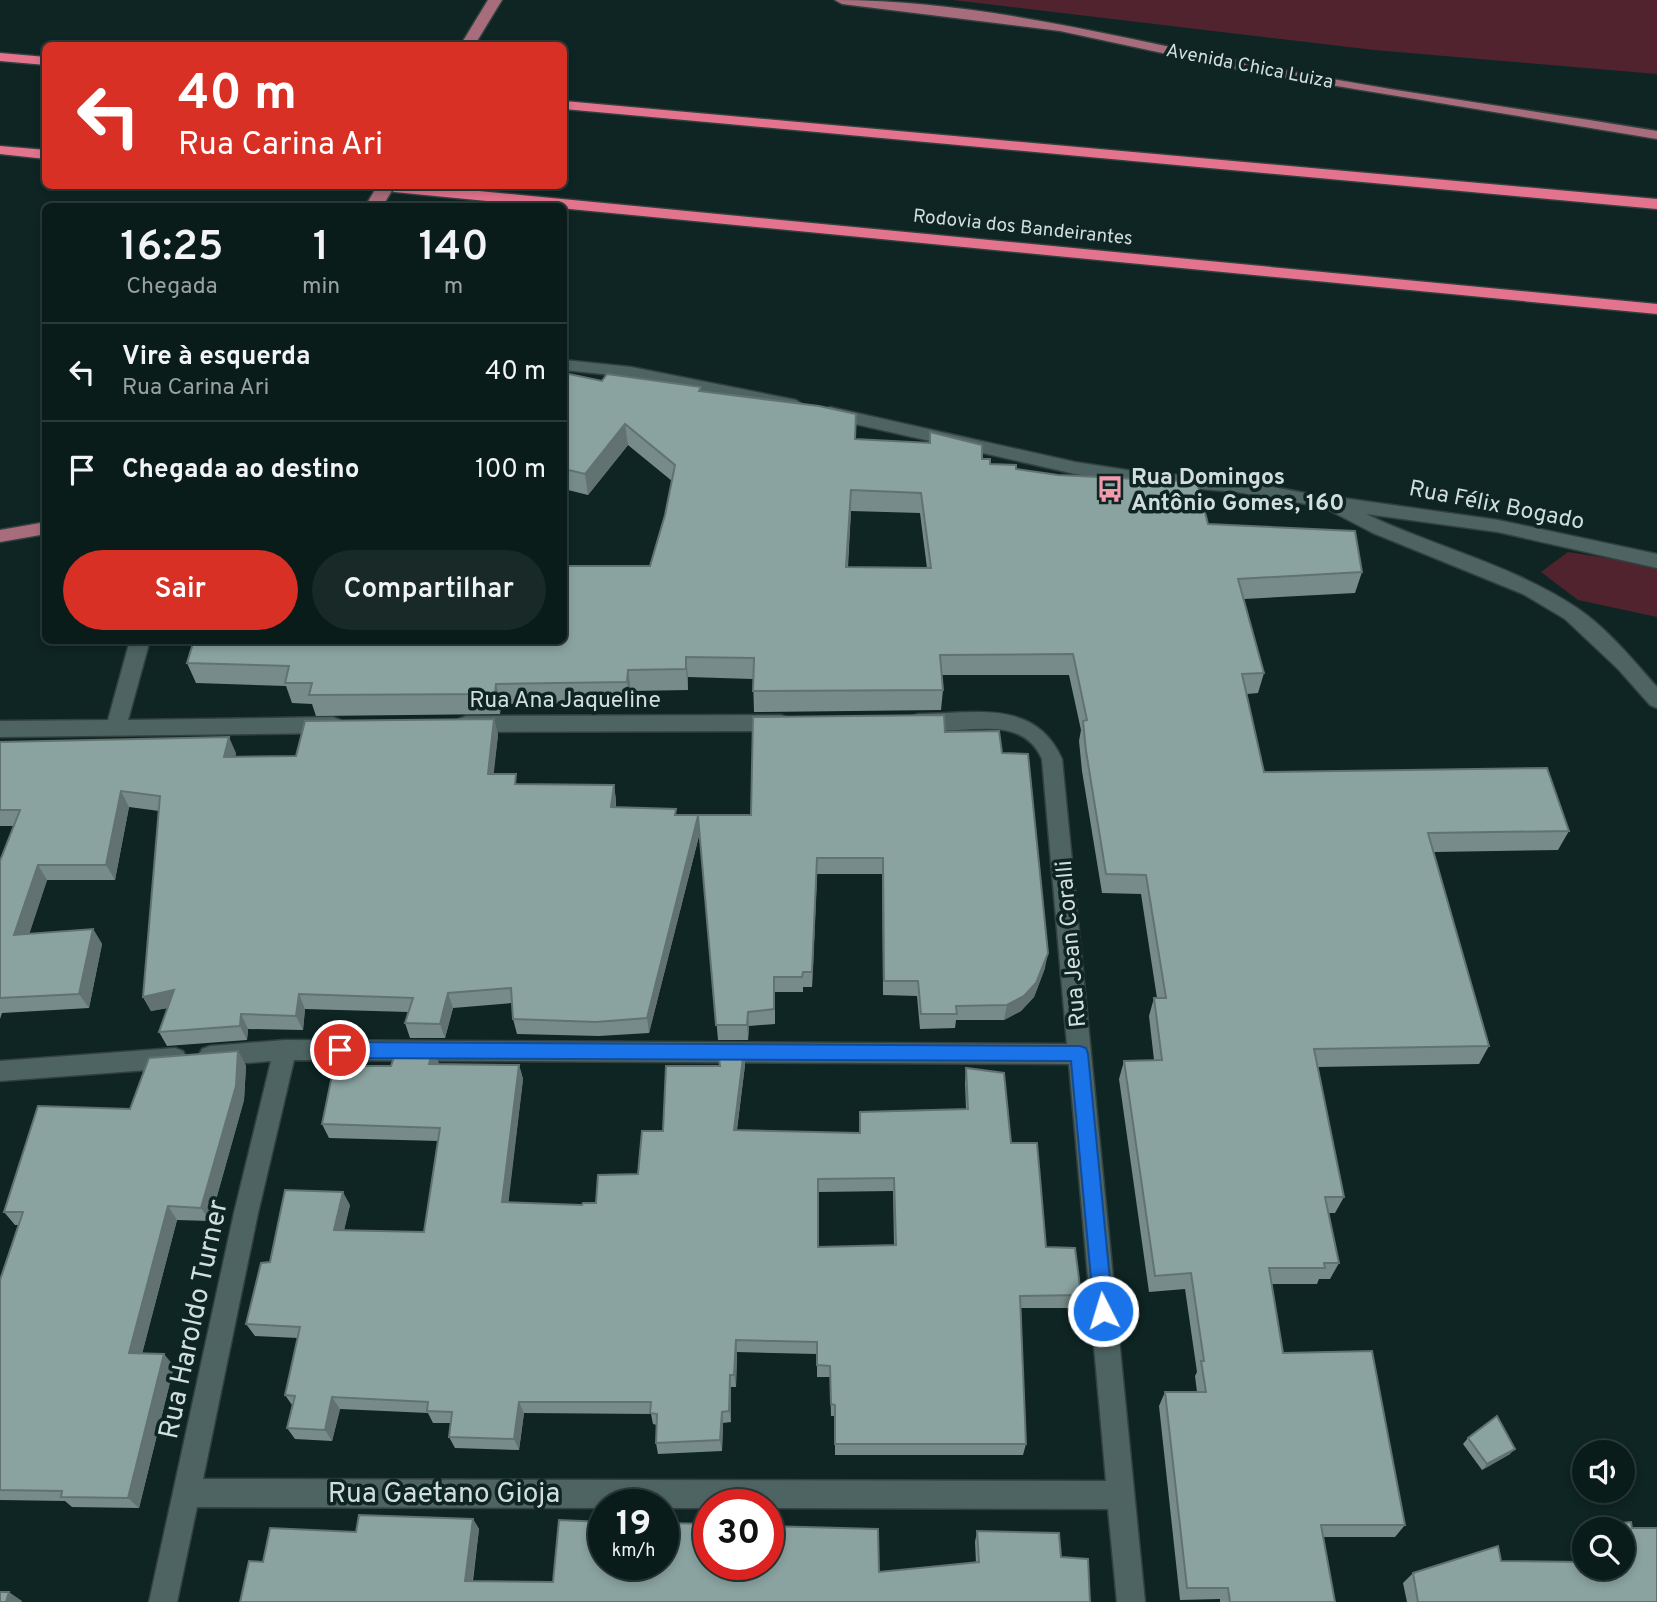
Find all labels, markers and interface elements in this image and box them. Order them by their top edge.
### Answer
street label: Avenida Chica Luiza [1164,39,1335,95]
text: 40 m [178,65,297,127]
icon: left [63,70,154,161]
text: Rua Carina Ari [178,126,383,166]
street label: Rodovia dos Bandeirantes [912,205,1134,251]
text: 16:25 [120,222,224,275]
text: 1 [313,222,329,275]
text: 140 [418,222,489,275]
text: Chegada [126,273,218,302]
text: min [302,273,340,302]
text: m [444,273,463,302]
text: Vire à esquerda [122,341,310,374]
icon: left [63,353,101,391]
text: 40 m [485,356,546,389]
text: Rua Carina Ari [122,374,269,403]
icon: arrive [63,451,101,489]
text: Chegada ao destino [122,454,359,487]
text: 100 m [475,454,546,487]
place label: Rua Domingos Antônio Gomes, 160 [1131,464,1344,519]
bus stop icon: Rua Domingos Antônio Gomes, 160 [1095,474,1125,504]
street label: Rua Félix Bogado [1406,475,1587,538]
button: Sair [63,550,298,630]
button: Compartilhar [312,550,546,630]
street label: Rua Ana Jaqueline [469,687,661,716]
street label: Rua Jean Coralli [1051,859,1094,1028]
pin [310,1020,370,1080]
icon: arrive [321,1031,359,1069]
street label: Rua Haroldo Turner [152,1197,238,1443]
position arrow [1066,1274,1140,1348]
map controls [1572,1440,1635,1580]
button: sound [1572,1440,1635,1503]
street label: Rua Gaetano Gioja [328,1477,560,1513]
speed limit sign: 30 [693,1489,784,1580]
text: 19 [616,1503,651,1547]
button: search [1572,1517,1635,1580]
text: km/h [612,1540,655,1563]

